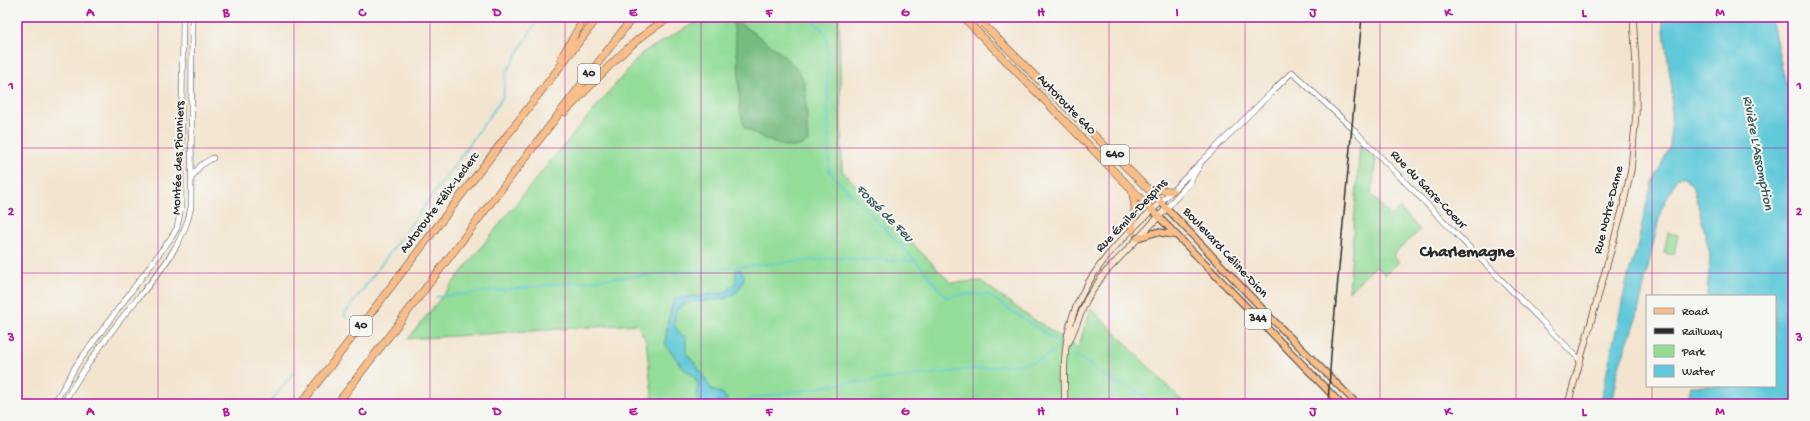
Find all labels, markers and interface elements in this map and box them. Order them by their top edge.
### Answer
text: A [85,6,95,21]
text: B [222,6,231,21]
text: C [357,6,367,21]
text: D [492,6,502,21]
text: E [629,6,638,21]
text: F [765,6,774,21]
text: G [901,6,910,21]
text: H [1037,6,1045,21]
text: I [1175,6,1179,21]
text: J [1309,6,1318,21]
text: K [1443,6,1453,21]
text: L [1582,6,1588,21]
text: M [1715,6,1725,21]
road number: 40 [578,64,600,84]
street label: Autoroute 640 [1033,72,1099,139]
text: 1 [7,79,14,94]
text: 1 [1795,79,1802,94]
water label: Rivière L'Assomption [1738,94,1777,212]
street label: Montée des Pionniers [170,100,189,215]
road number: 640 [1101,145,1129,165]
street label: Rue du Sacre-Coeur [1387,147,1470,234]
street label: Autoroute Félix-Leclerc [397,149,483,257]
street label: Rue Notre-Dame [1591,164,1627,256]
street label: Rue Émile-Despins [1092,174,1172,256]
water label: Fossé de Feu [851,181,918,248]
street label: Boulevard Céline-Dion [1179,204,1271,302]
text: 2 [8,205,15,220]
text: 2 [1796,205,1803,220]
district label: Charlemagne [1419,243,1515,263]
legend [1646,295,1776,387]
text: Road [1682,306,1709,320]
road number: 344 [1245,309,1271,329]
road number: 40 [350,316,372,336]
text: Railway [1682,326,1722,340]
text: 3 [7,331,15,346]
text: 3 [1795,331,1803,346]
text: Park [1681,346,1707,360]
text: Water [1682,366,1716,380]
text: A [85,405,95,420]
text: B [222,405,231,420]
text: C [357,405,367,420]
text: D [492,405,502,420]
text: E [629,405,638,420]
text: F [765,405,774,420]
text: G [901,405,910,420]
text: H [1037,405,1045,420]
text: I [1175,405,1179,420]
text: J [1309,405,1318,420]
text: K [1443,405,1453,420]
text: L [1582,405,1588,420]
text: M [1715,405,1725,420]

